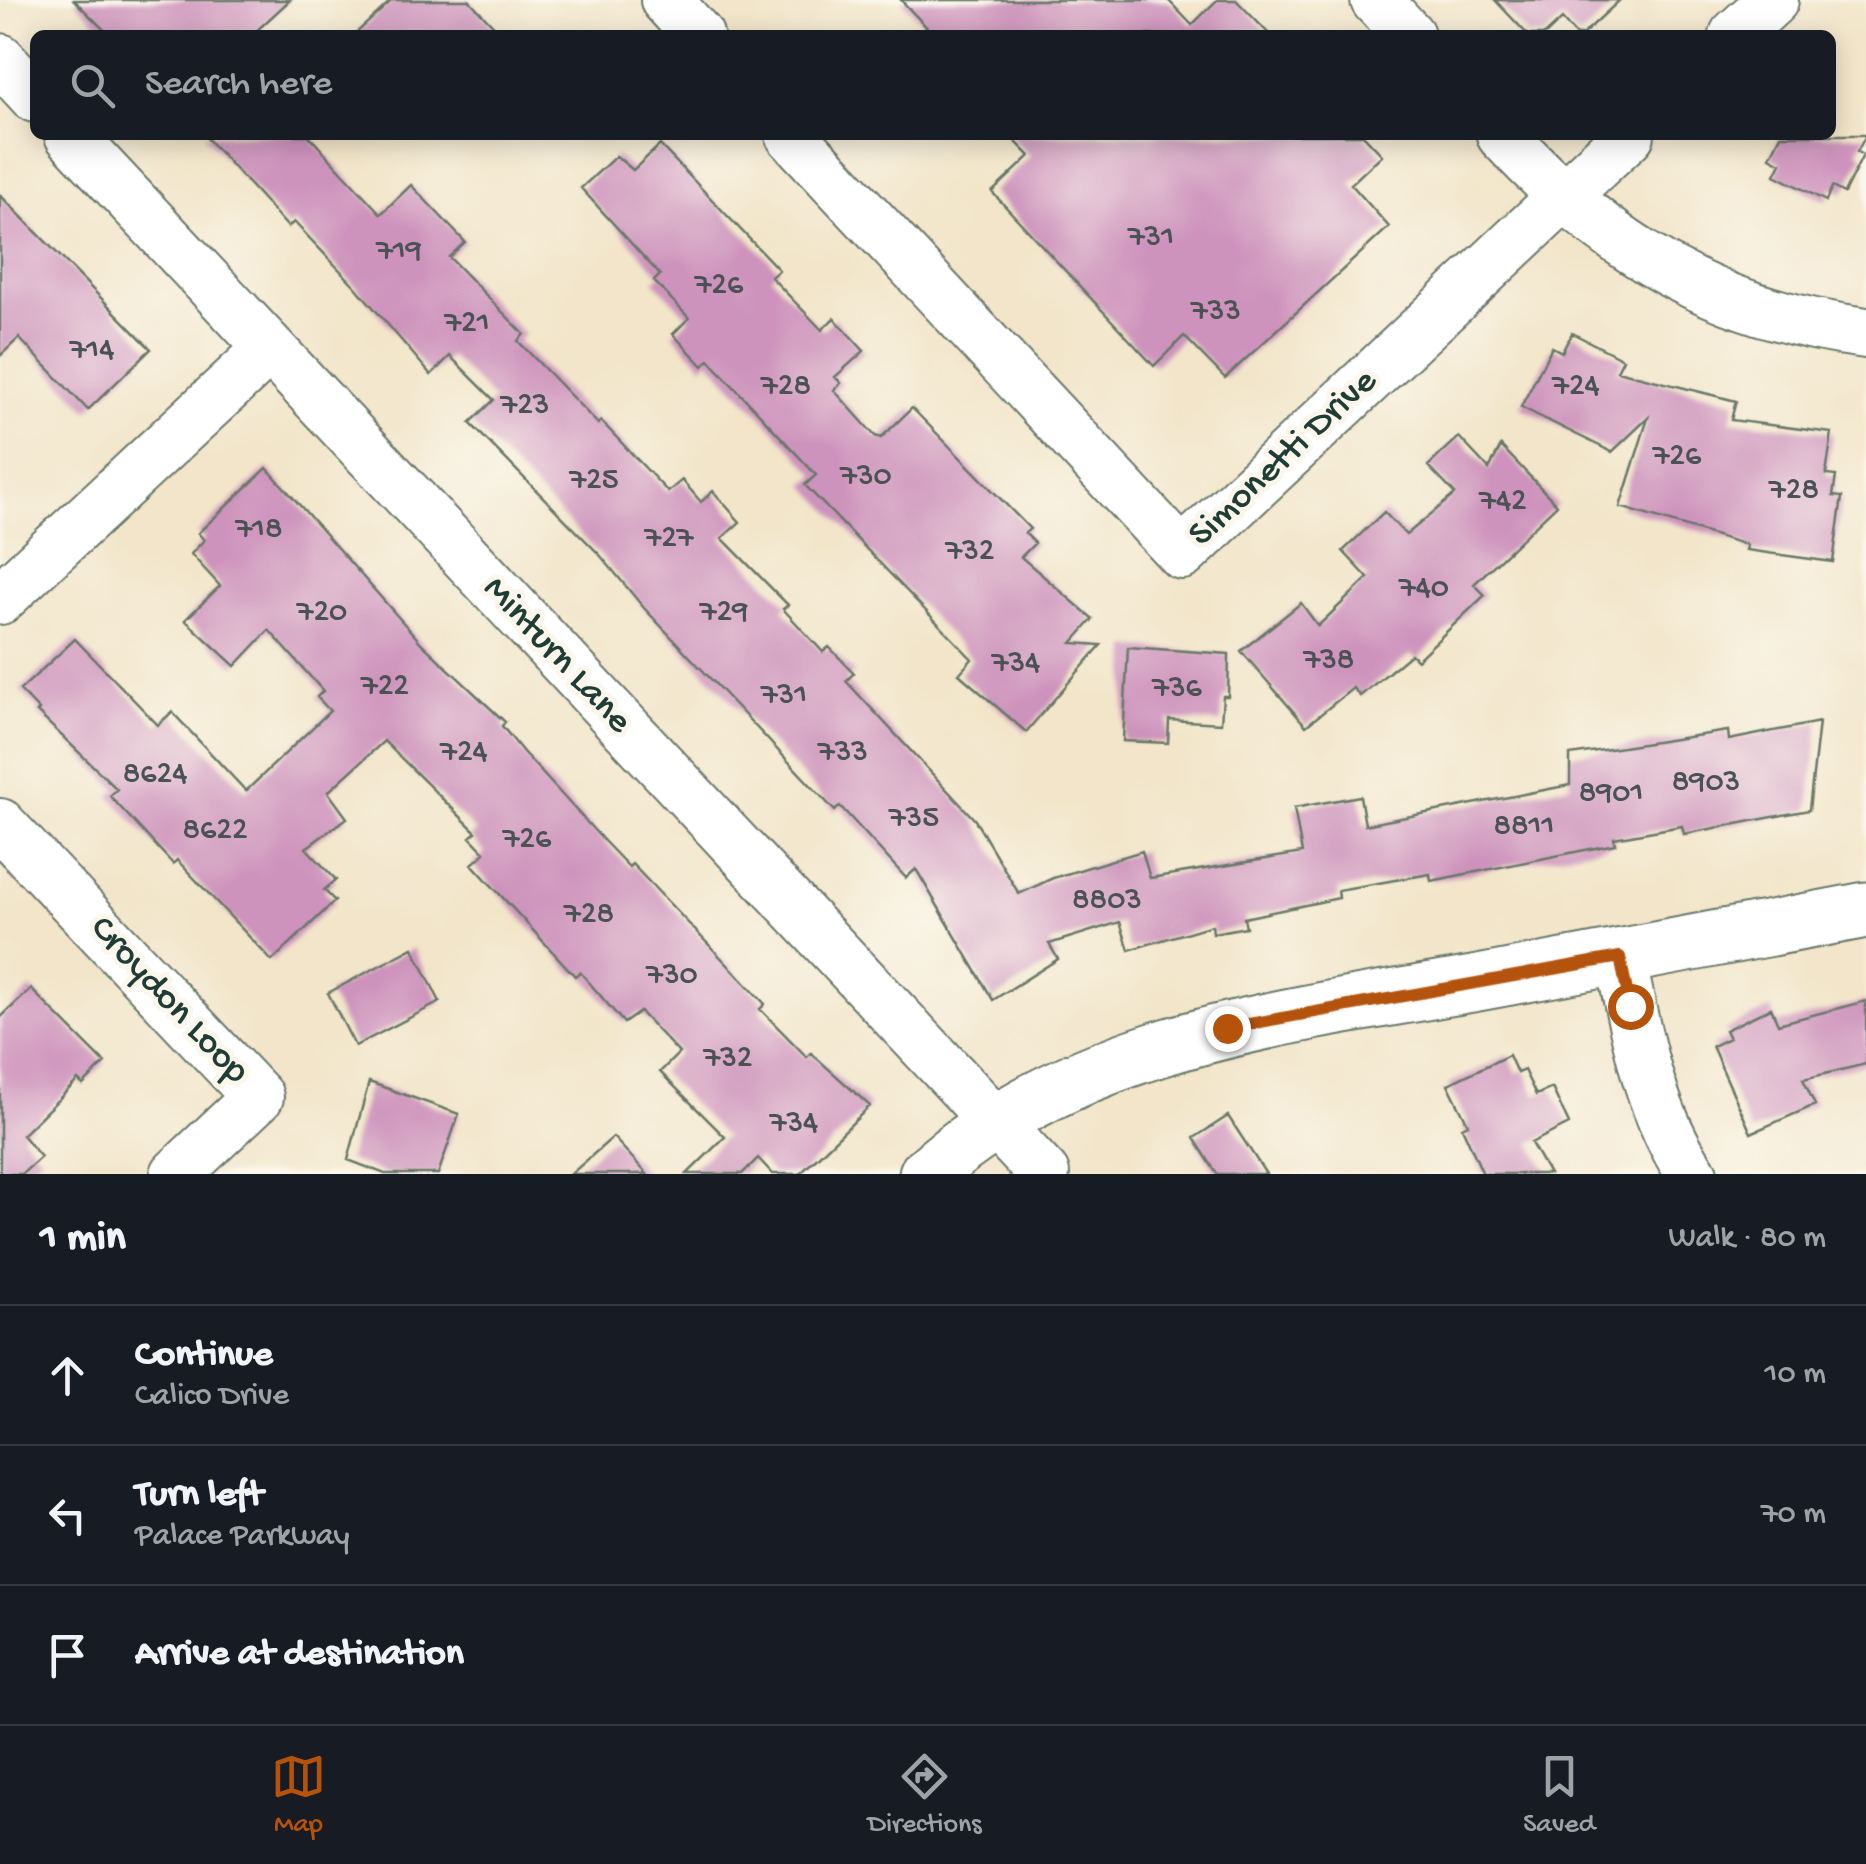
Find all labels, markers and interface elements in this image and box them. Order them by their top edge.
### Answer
search box [30,30,1836,140]
icon: search [65,58,120,113]
text: Search here [145,63,332,107]
house number: 731 [1127,219,1174,257]
house number: 719 [375,233,422,271]
house number: 726 [694,267,744,305]
house number: 733 [1190,293,1241,331]
house number: 721 [443,305,490,343]
house number: 714 [69,332,114,370]
street label: Simonetti Drive [1181,360,1388,557]
house number: 728 [760,368,811,406]
house number: 724 [1551,368,1600,406]
house number: 723 [500,387,549,425]
house number: 726 [1652,438,1702,476]
house number: 730 [839,458,892,496]
house number: 725 [568,462,619,500]
house number: 728 [1768,472,1819,510]
house number: 742 [1478,483,1527,521]
house number: 718 [234,511,283,549]
house number: 727 [644,520,695,558]
house number: 732 [945,533,994,571]
street label: Minturn Lane [472,568,640,744]
house number: 740 [1398,570,1449,608]
house number: 720 [296,594,347,632]
house number: 729 [699,594,748,632]
house number: 738 [1303,642,1354,680]
house number: 734 [991,645,1040,683]
house number: 722 [360,668,409,706]
house number: 736 [1151,670,1203,708]
house number: 731 [760,677,807,715]
house number: 724 [439,734,488,772]
house number: 733 [817,734,868,772]
house number: 8624 [123,756,187,794]
house number: 8903 [1672,764,1740,802]
house number: 8901 [1579,775,1643,813]
house number: 735 [888,800,939,838]
house number: 8811 [1494,808,1554,846]
house number: 8622 [182,812,248,850]
house number: 726 [502,821,552,859]
house number: 8803 [1072,882,1142,920]
house number: 728 [563,896,614,934]
street label: Croydon Loop [79,908,257,1094]
house number: 730 [645,957,698,995]
route start [1608,984,1654,1030]
route end [1205,1006,1251,1052]
house number: 732 [703,1040,752,1078]
house number: 734 [769,1105,818,1143]
text: 1 min [40,1215,126,1264]
text: Walk · 80 m [1669,1220,1826,1258]
text: Continue [135,1334,273,1378]
icon: ahead [40,1348,95,1403]
text: 10 m [1765,1356,1826,1394]
text: Calico Drive [135,1378,289,1416]
text: Turn left [135,1474,263,1518]
icon: left [40,1488,95,1543]
text: 70 m [1761,1496,1826,1534]
text: Palace Parkway [135,1518,350,1556]
icon: arrive [40,1628,95,1683]
text: Arrive at destination [135,1633,464,1677]
tab: Map [271,1749,326,1842]
tab: Directions [868,1749,982,1842]
tab: Saved [1523,1749,1595,1842]

